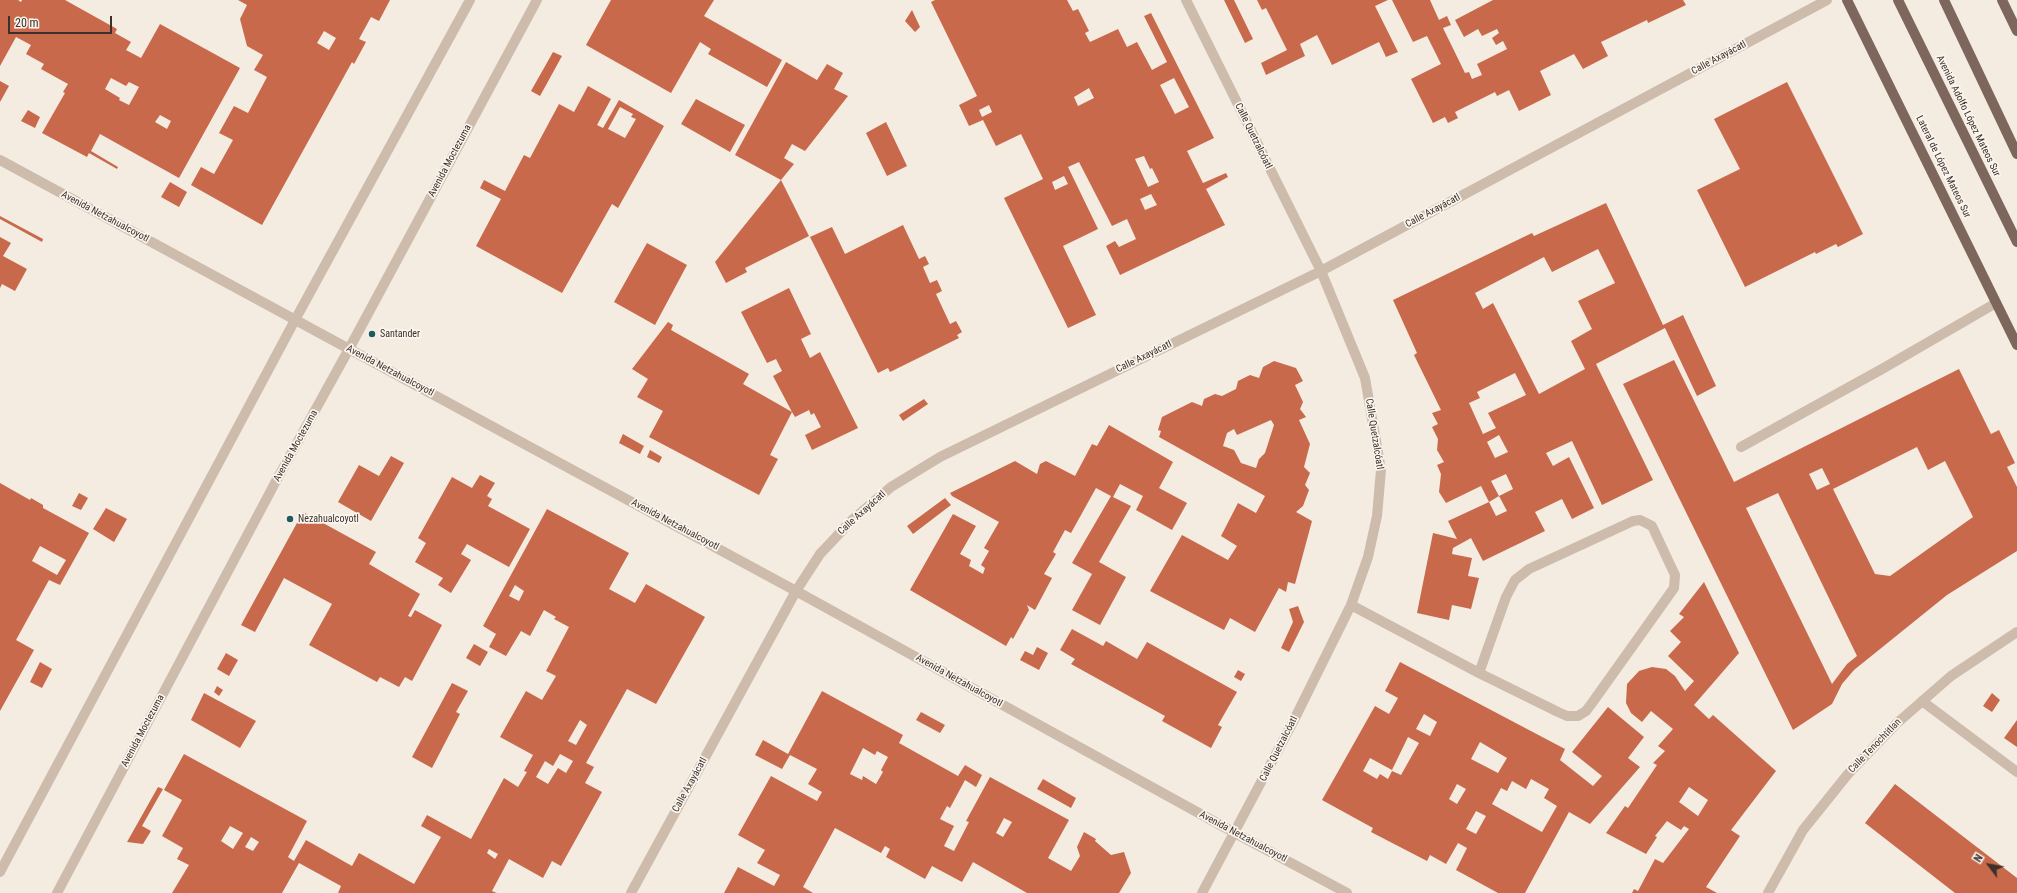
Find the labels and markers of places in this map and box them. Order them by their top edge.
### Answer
place label: Santander [380,328,420,340]
marker: Santander [367,329,377,339]
place label: Nezahualcoyotl [298,513,359,525]
marker: Nezahualcoyotl [285,514,295,524]

